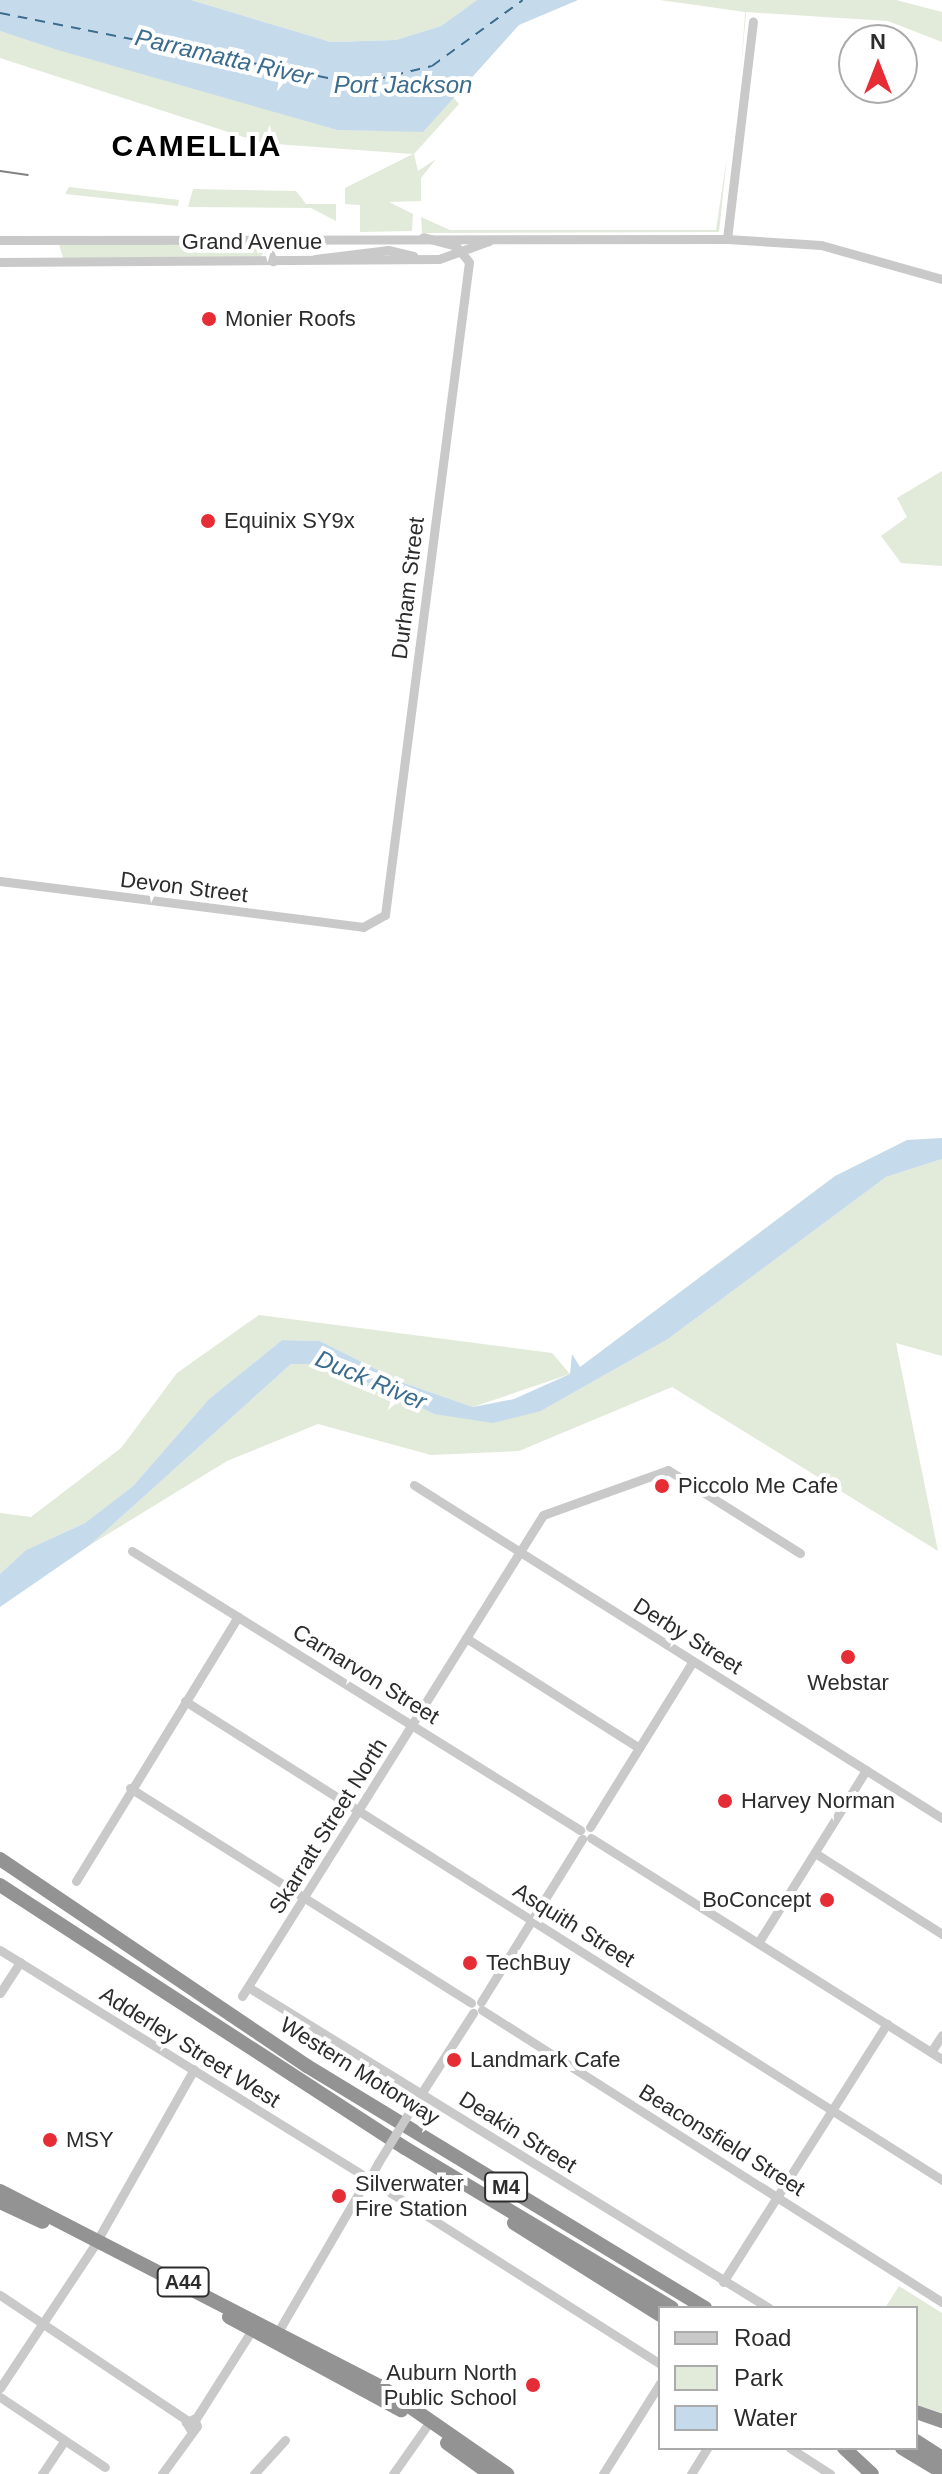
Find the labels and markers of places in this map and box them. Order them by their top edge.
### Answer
place label: Monier Roofs [225,306,356,332]
marker: Monier Roofs [200,310,218,328]
place label: Equinix SY9x [224,508,355,534]
marker: Equinix SY9x [199,512,217,530]
place label: Piccolo Me Cafe [678,1473,838,1499]
marker: Piccolo Me Cafe [653,1477,671,1495]
marker: Webstar [839,1648,857,1666]
place label: Webstar [807,1670,889,1696]
place label: Harvey Norman [741,1788,895,1814]
marker: Harvey Norman [716,1792,734,1810]
place label: BoConcept [702,1887,811,1913]
marker: BoConcept [818,1891,836,1909]
place label: TechBuy [486,1950,570,1976]
marker: TechBuy [461,1954,479,1972]
place label: Landmark Cafe [470,2047,620,2073]
marker: Landmark Cafe [445,2051,463,2069]
place label: MSY [66,2127,114,2153]
marker: MSY [41,2131,59,2149]
place label: Silverwater Fire Station [355,2170,467,2222]
marker: Silverwater Fire Station [330,2187,348,2205]
place label: Auburn North Public School [384,2359,517,2410]
marker: Auburn North Public School [524,2376,542,2394]

